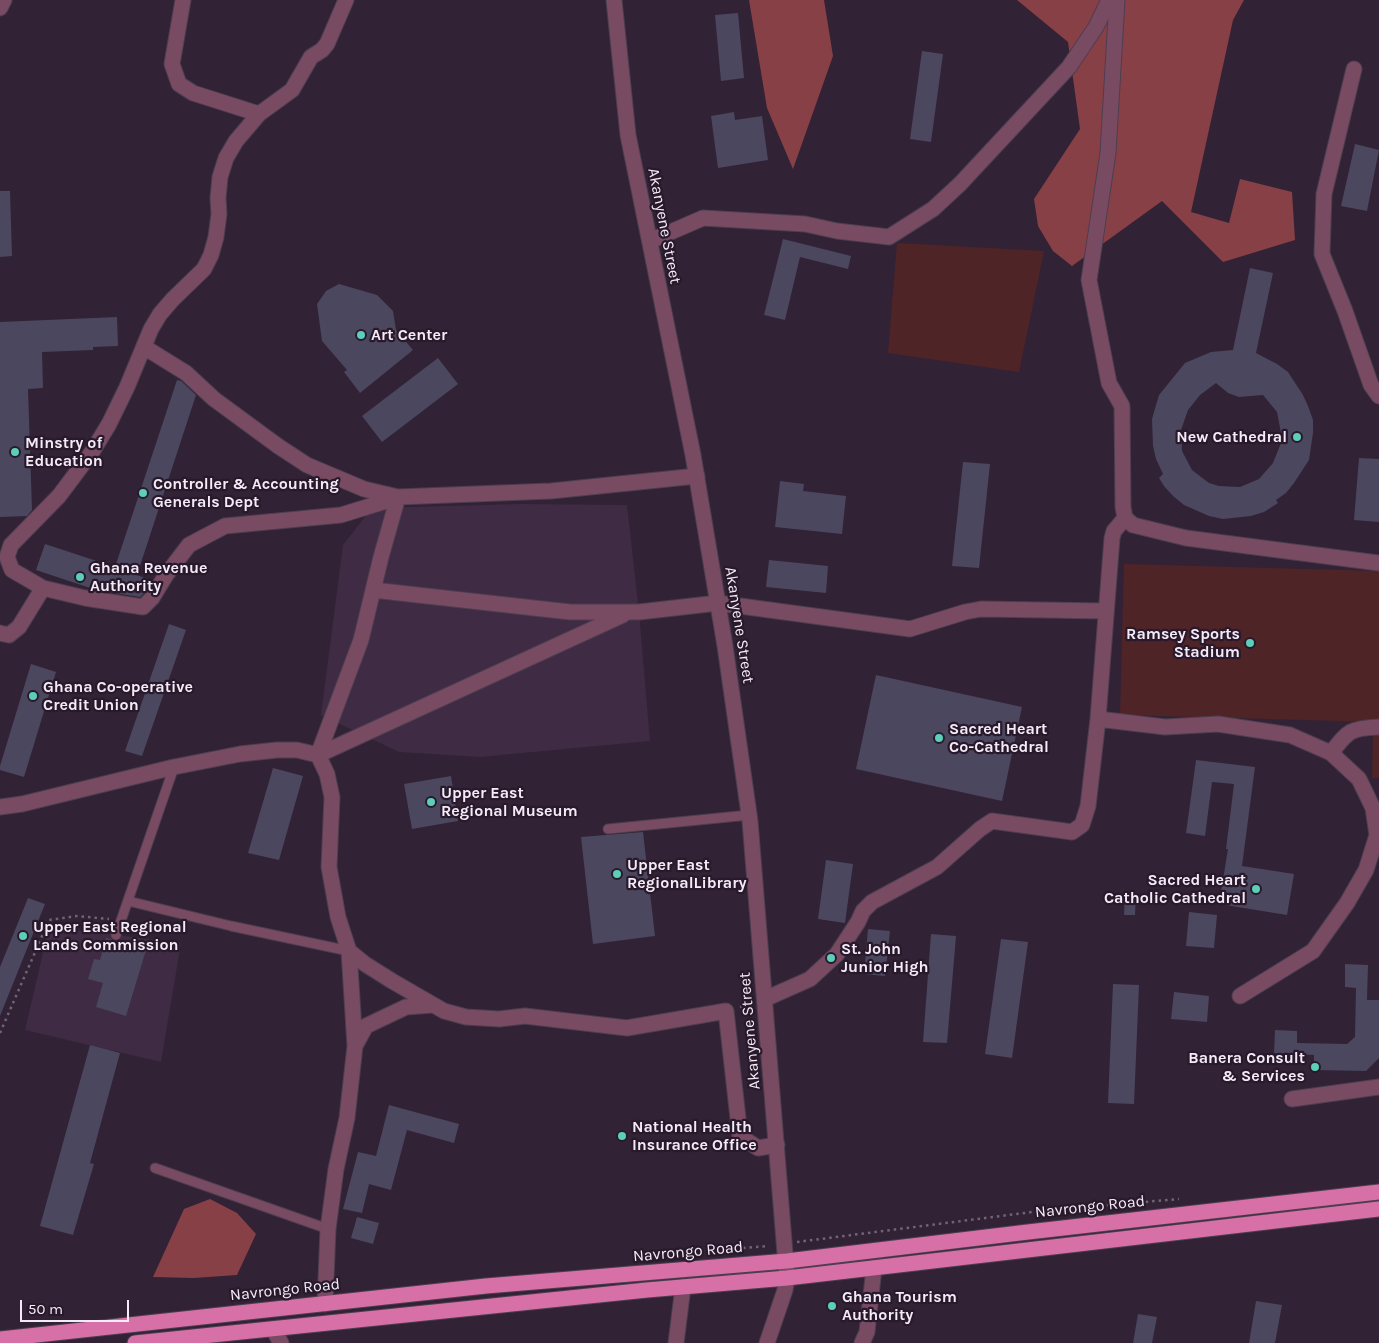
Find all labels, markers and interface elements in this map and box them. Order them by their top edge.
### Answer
street label: Akanyene Street [643,166,685,286]
place label: Art Center [371,325,447,345]
marker: Art Center [355,329,367,341]
place label: New Cathedral [1176,427,1287,447]
marker: New Cathedral [1291,431,1303,443]
place label: Minstry of Education [25,433,103,471]
marker: Minstry of Education [9,446,21,458]
place label: Controller & Accounting Generals Dept [153,474,339,512]
marker: Controller & Accounting Generals Dept [137,487,149,499]
place label: Ghana Revenue Authority [90,558,208,596]
street label: Akanyene Street [720,565,758,685]
marker: Ghana Revenue Authority [74,571,86,583]
place label: Ramsey Sports Stadium [1126,624,1240,662]
marker: Ramsey Sports Stadium [1244,637,1256,649]
place label: Ghana Co-operative Credit Union [43,677,193,715]
marker: Ghana Co-operative Credit Union [27,690,39,702]
place label: Sacred Heart Co-Cathedral [949,719,1049,757]
marker: Sacred Heart Co-Cathedral [933,732,945,744]
place label: Upper East Regional Museum [441,783,578,821]
marker: Upper East Regional Museum [425,796,437,808]
place label: Upper East RegionalLibrary [627,855,747,893]
marker: Upper East RegionalLibrary [611,868,623,880]
place label: Sacred Heart Catholic Cathedral [1104,870,1246,908]
marker: Sacred Heart Catholic Cathedral [1250,883,1262,895]
place label: Upper East Regional Lands Commission [33,917,187,955]
marker: Upper East Regional Lands Commission [17,930,29,942]
place label: St. John Junior High [841,939,929,977]
marker: St. John Junior High [825,952,837,964]
street label: Akanyene Street [735,971,765,1091]
place label: Banera Consult & Services [1188,1048,1305,1086]
marker: Banera Consult & Services [1309,1061,1321,1073]
place label: National Health Insurance Office [632,1117,757,1155]
marker: National Health Insurance Office [616,1130,628,1142]
street label: Navrongo Road [1034,1192,1146,1222]
street label: Navrongo Road [632,1238,744,1266]
street label: Navrongo Road [229,1275,341,1305]
place label: Ghana Tourism Authority [842,1287,957,1325]
scale bar [22,1290,131,1322]
text: 50 m [28,1300,63,1318]
marker: Ghana Tourism Authority [826,1300,838,1312]

